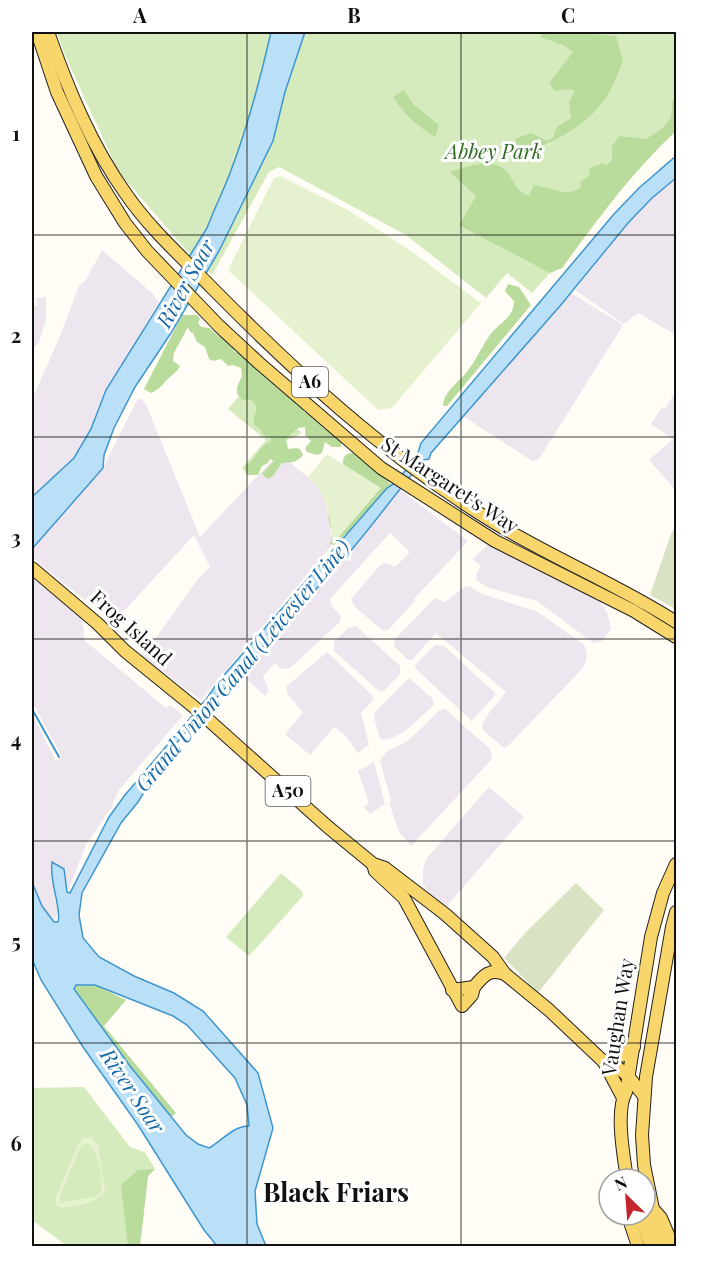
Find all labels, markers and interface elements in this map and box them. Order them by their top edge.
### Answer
text: A [132,1,147,28]
text: B [347,1,361,28]
text: C [561,1,575,28]
text: 1 [12,119,20,146]
park label: Abbey Park [444,137,542,164]
water label: River Soar [148,233,220,333]
text: 2 [11,321,21,348]
road number: A6 [292,367,328,397]
street label: St Margaret's Way [377,429,525,538]
text: 3 [11,523,21,550]
water label: Grand Union Canal (Leicester Line) [128,533,355,797]
street label: Frog Island [85,583,179,671]
text: 4 [11,725,21,752]
road number: A50 [266,776,310,806]
text: 5 [11,927,21,954]
street label: Vaughan Way [594,956,639,1078]
water label: River Soar [94,1041,173,1139]
text: 6 [10,1129,22,1156]
north arrow [597,1167,657,1227]
text: N [611,1171,631,1195]
district label: Black Friars [263,1174,409,1209]

